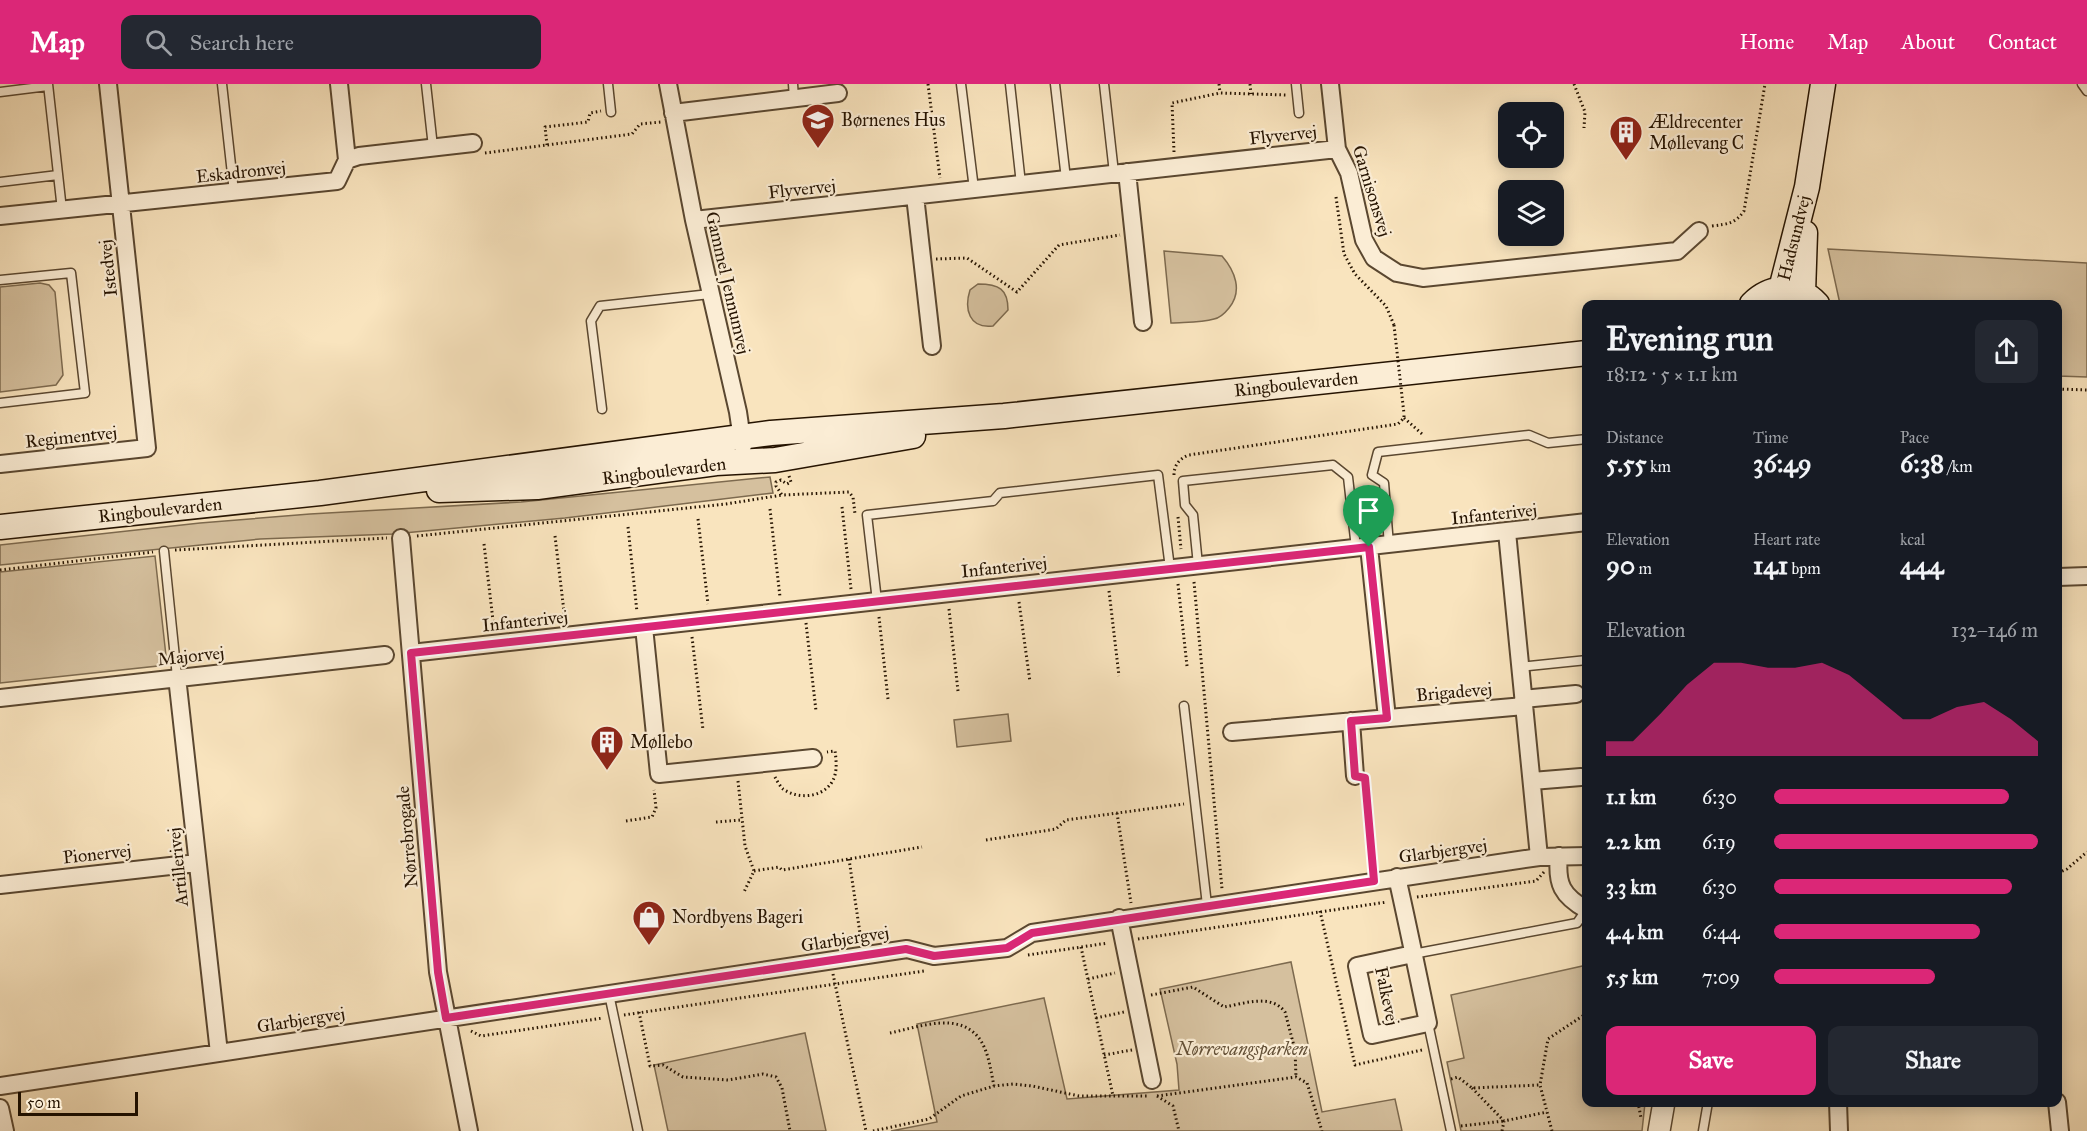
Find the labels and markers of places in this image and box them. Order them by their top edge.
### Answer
school or university icon: Børnenes Hus [800,102,836,149]
place label: Børnenes Hus [841,109,945,131]
place label: Ældrecenter Møllevang C [1648,111,1744,155]
building icon: Ældrecenter Møllevang C [1608,114,1644,161]
pin [1343,485,1394,547]
building icon: Møllebo [589,724,625,771]
place label: Møllebo [630,731,693,753]
shop icon: Nordbyens Bageri [631,899,667,946]
place label: Nordbyens Bageri [672,906,803,929]

